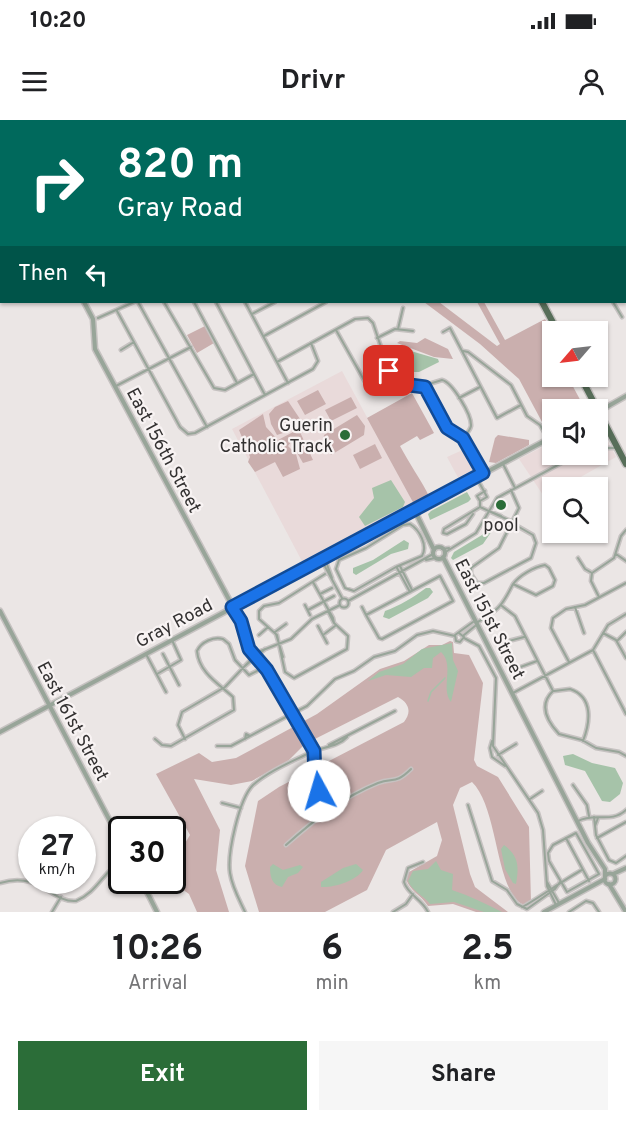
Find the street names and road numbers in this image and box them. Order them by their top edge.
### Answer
street label: East 156th Street [120,384,205,517]
street label: East 151st Street [448,555,529,684]
street label: Gray Road [132,594,217,654]
street label: East 161st Street [31,658,113,785]

